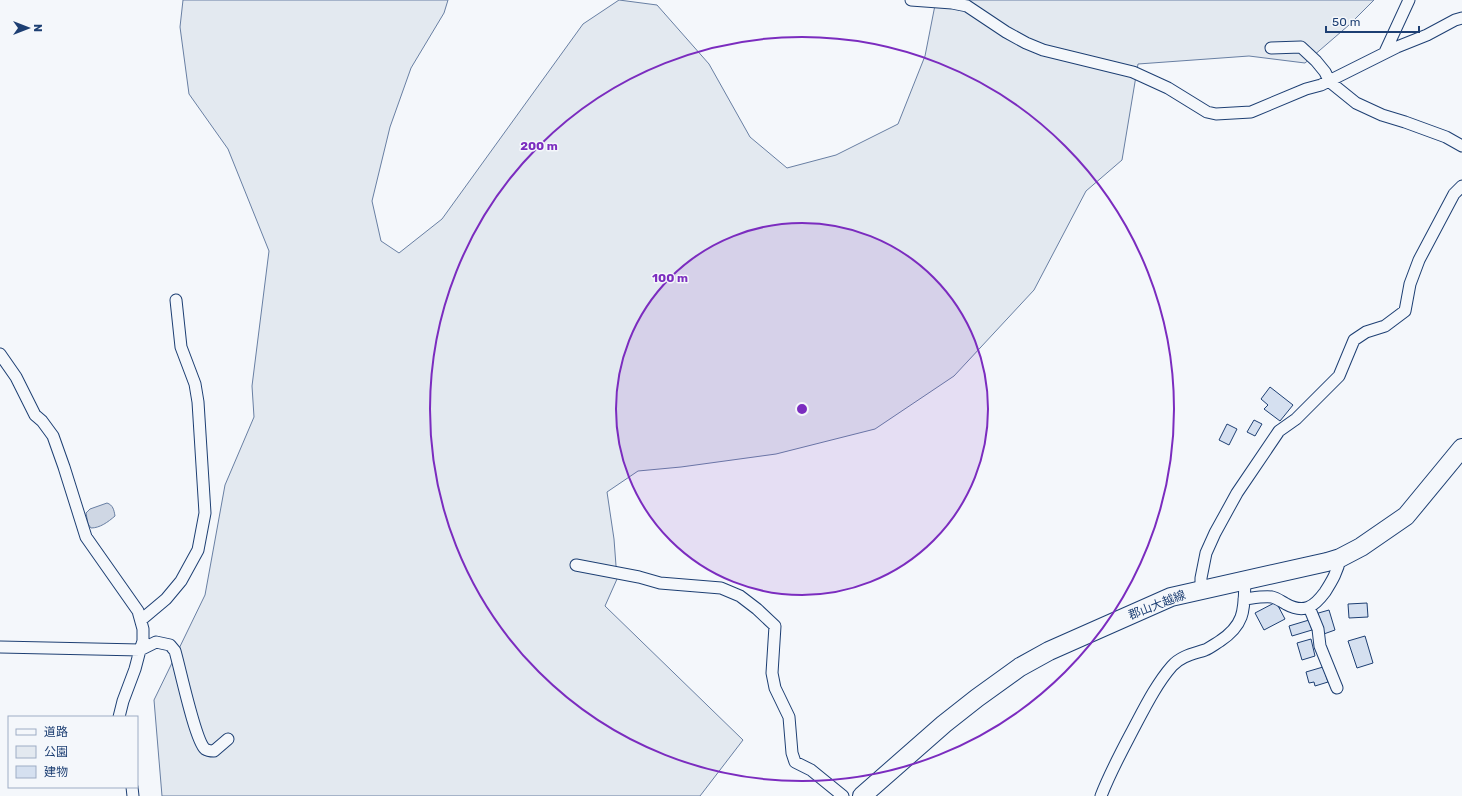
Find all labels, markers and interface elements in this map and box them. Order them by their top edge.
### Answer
north arrow [8,8,48,48]
scale bar [1326,8,1419,34]
text: 50 m [1332,15,1360,29]
text: N [31,24,44,32]
text: 200 m [520,139,558,153]
text: 100 m [652,271,688,285]
centre of rings [795,402,809,416]
street label: 郡山大越線 [1126,588,1188,622]
legend [8,716,138,788]
text: 道路 [44,725,68,739]
text: 公園 [44,745,68,759]
text: 建物 [44,765,68,779]

